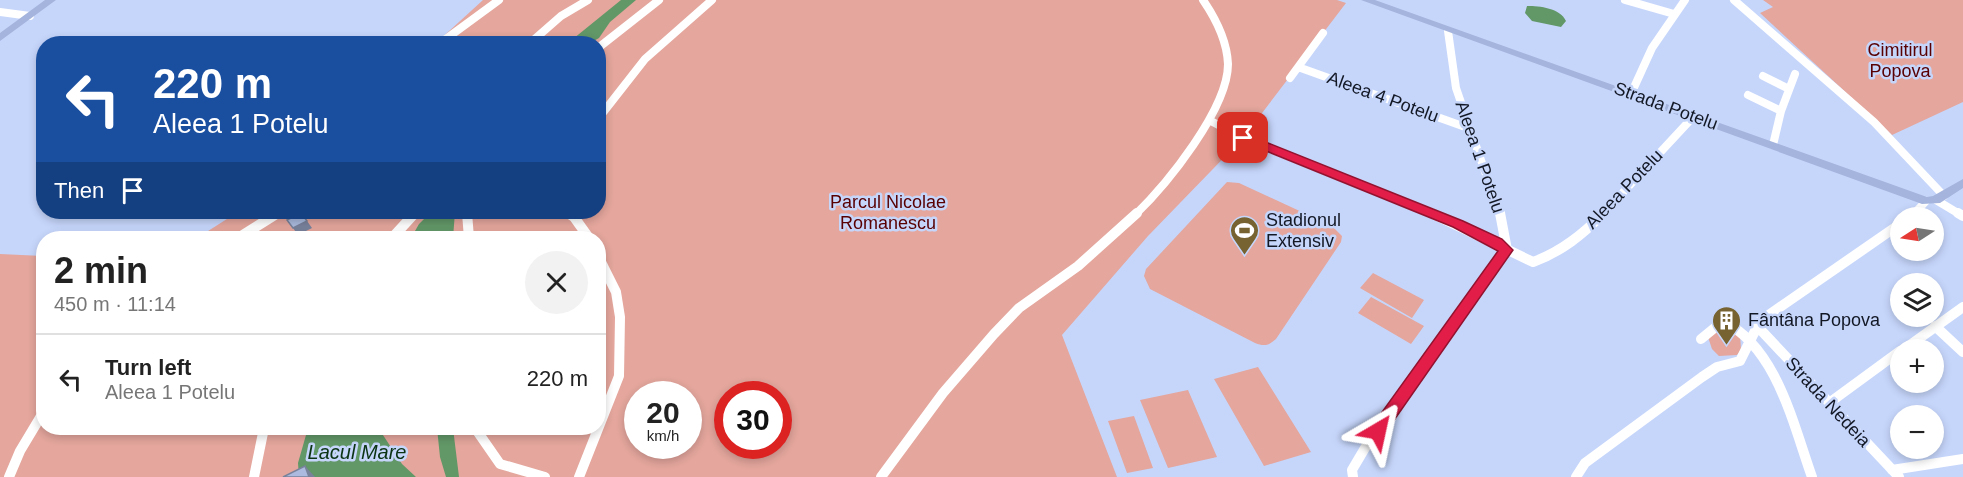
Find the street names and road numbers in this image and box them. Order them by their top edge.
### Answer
street label: Aleea 4 Potelu [1325,68,1441,126]
street label: Strada Potelu [1611,78,1721,134]
street label: Aleea 1 Potelu [1451,98,1509,216]
street label: Aleea Potelu [1581,145,1667,233]
street label: Strada Nedeia [1781,353,1875,452]

